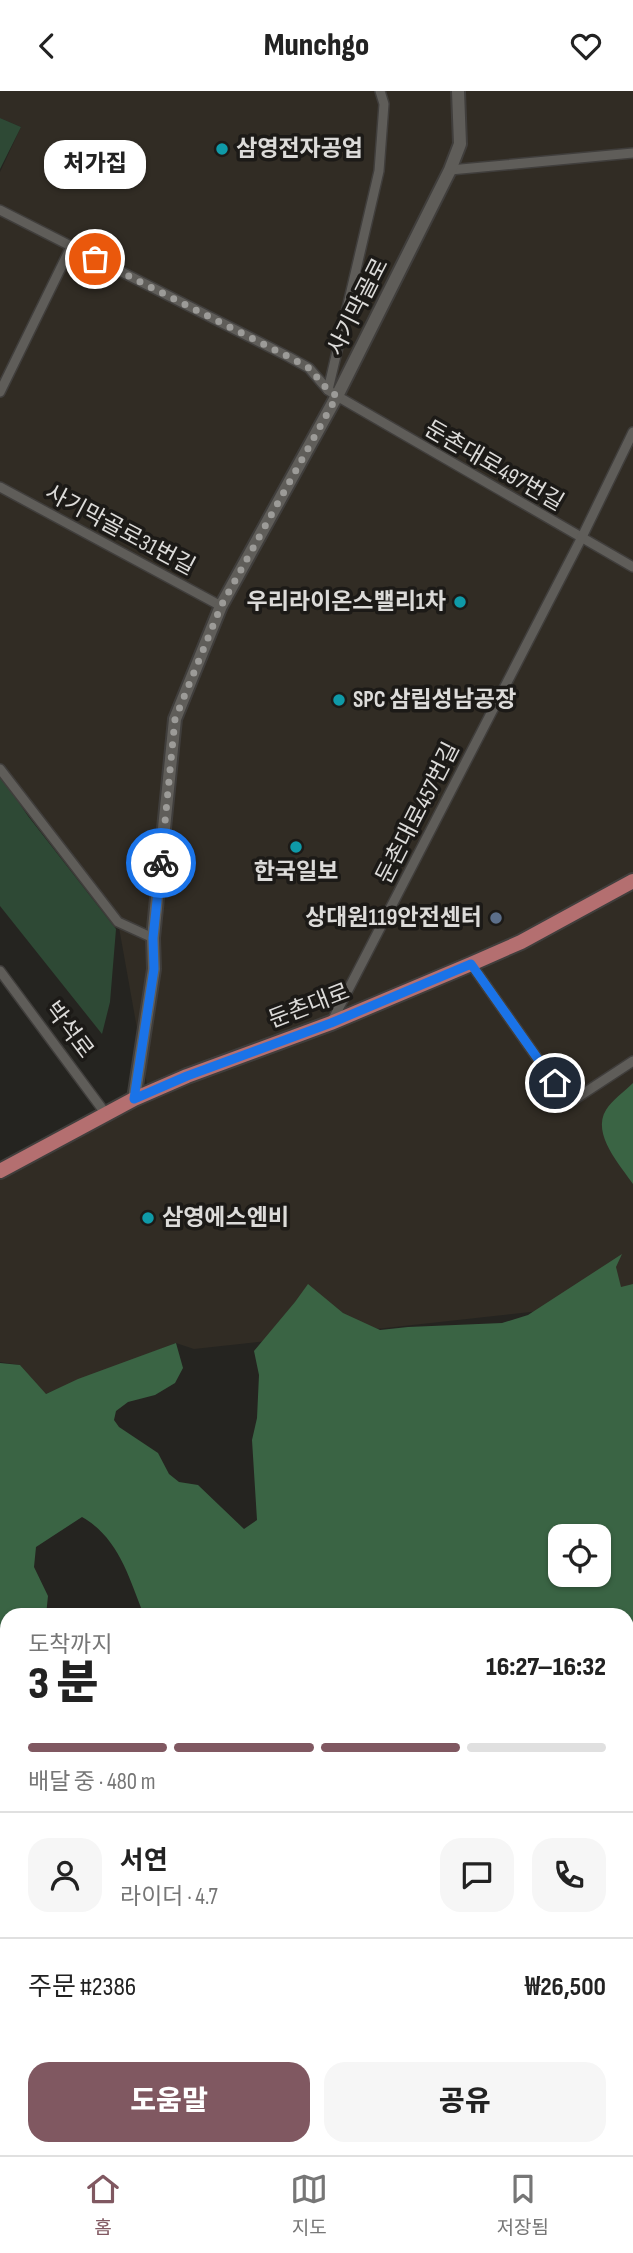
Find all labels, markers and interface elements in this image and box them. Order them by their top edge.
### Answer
text: Munchgo [264,26,369,65]
icon: back [28,27,66,65]
icon: heart [567,27,605,65]
place label: 삼영전자공업 [236,135,363,163]
callout: 처가집 [44,140,146,189]
marker: 삼영전자공업 [214,141,230,157]
text: 처가집 [63,150,127,178]
pin [65,229,125,289]
icon: bag [76,240,114,278]
street label: 사기막골로 [322,254,394,360]
street label: 둔촌대로497번길 [419,415,569,517]
street label: 사기막골로31번길 [40,479,200,581]
place label: 우리라이온스밸리1차 [247,588,446,616]
marker: 우리라이온스밸리1차 [452,594,468,610]
place label: SPC 삼립성남공장 [353,686,516,714]
marker: SPC 삼립성남공장 [331,692,347,708]
street label: 둔촌대로457번길 [370,738,466,888]
courier [126,828,196,898]
marker: 한국일보 [288,839,304,855]
icon: bike [142,844,180,882]
place label: 한국일보 [254,858,338,886]
place label: 상대원119안전센터 [305,904,482,932]
marker: 상대원119안전센터 [488,910,504,926]
street label: 둔촌대로 [264,978,354,1034]
street label: 박석로 [39,996,99,1064]
pin [525,1053,585,1113]
icon: home [536,1064,574,1102]
place label: 삼영에스엔비 [162,1204,289,1232]
marker: 삼영에스엔비 [140,1210,156,1226]
map controls [548,1524,611,1587]
button: locate [548,1524,611,1587]
text: 도착까지 [28,1631,113,1659]
text: 16:27–16:32 [486,1652,606,1683]
text: 3 분 [28,1657,99,1712]
text: 배달 중 · 480 m [28,1768,155,1796]
button: person [28,1838,102,1912]
button: chat [440,1838,514,1912]
button: phone [532,1838,606,1912]
text: 서연 [120,1846,168,1877]
text: 라이더 · 4.7 [120,1883,218,1911]
text: 주문 #2386 [28,1972,136,2003]
text: ₩26,500 [525,1972,606,2003]
button: 도움말 [28,2062,310,2142]
button: 공유 [324,2062,606,2142]
tab: 홈 [84,2170,122,2240]
tab: 지도 [290,2170,328,2240]
tab: 저장됨 [496,2170,549,2240]

